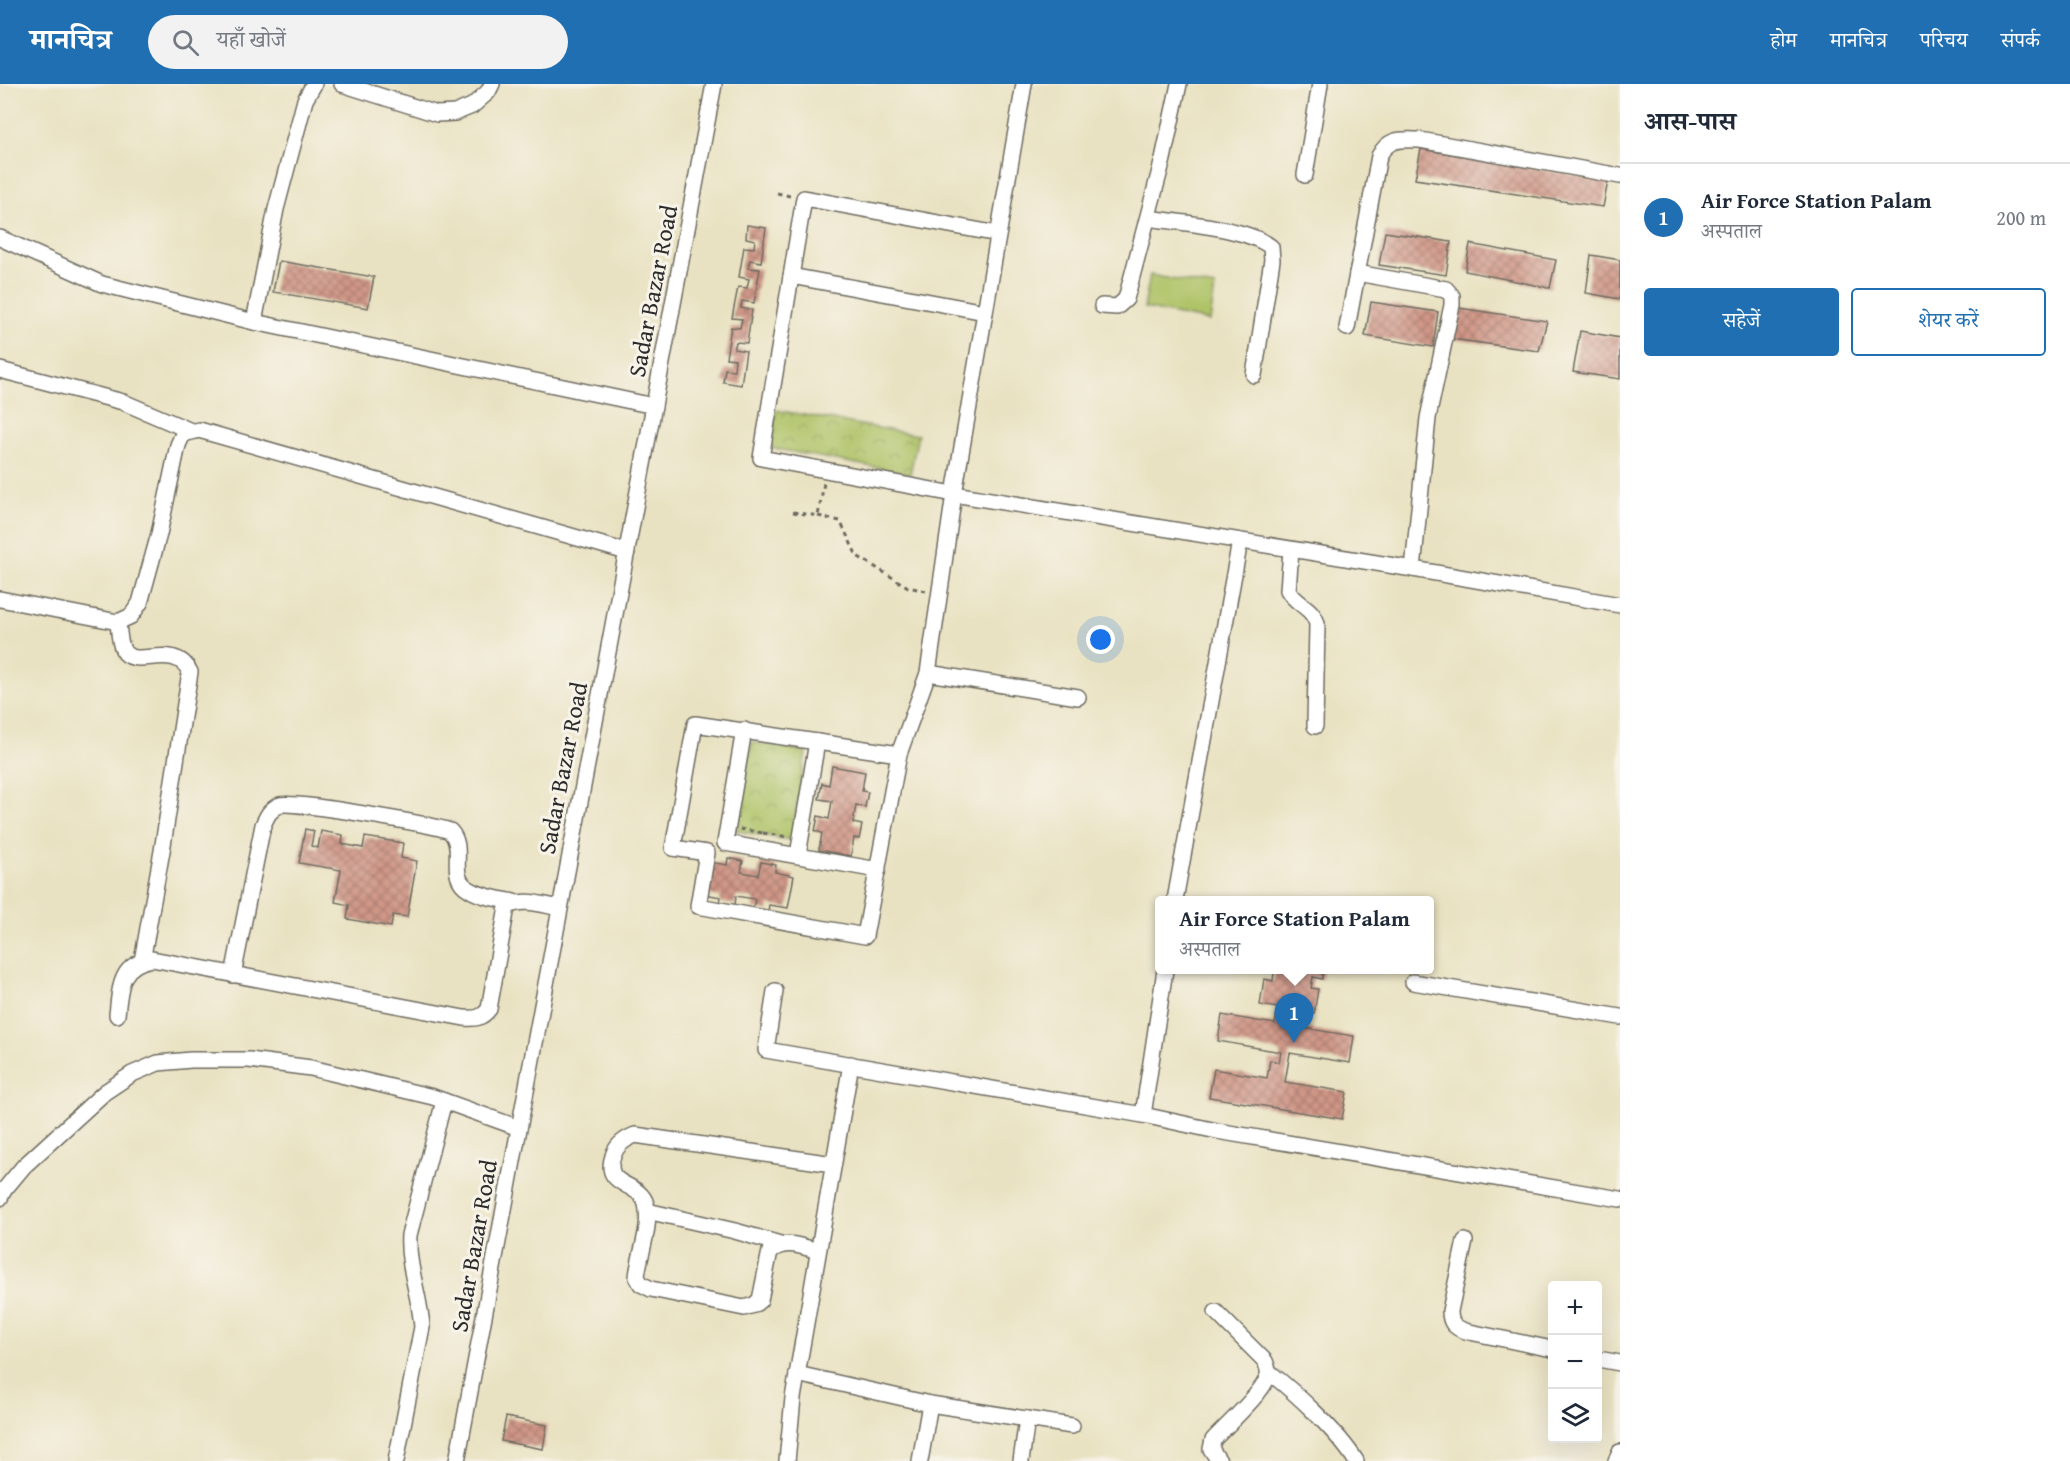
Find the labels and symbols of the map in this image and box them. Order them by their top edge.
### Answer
street label: Sadar Bazar Road [619,202,686,380]
your location [1086,625,1115,654]
street label: Sadar Bazar Road [529,679,596,857]
pin: 1 [1274,994,1314,1043]
street label: Sadar Bazar Road [441,1157,506,1335]

